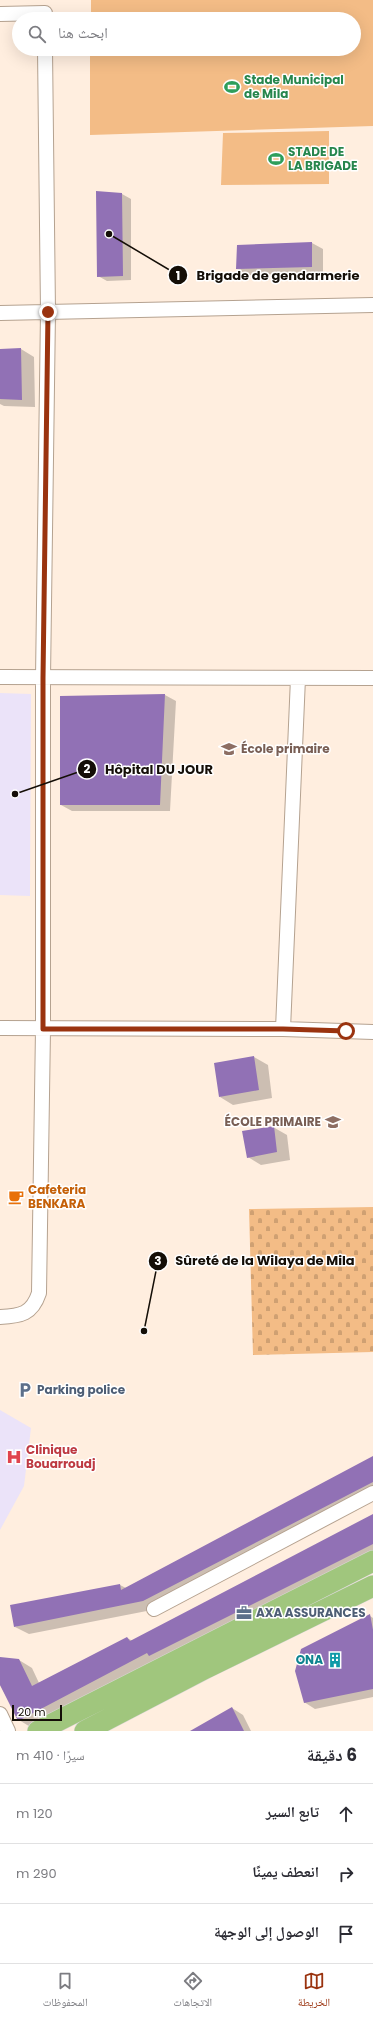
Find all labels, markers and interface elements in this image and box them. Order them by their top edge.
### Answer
search box [12,12,361,56]
text: ابحث هنا [58,22,108,43]
icon: search [26,23,48,45]
place label: Stade Municipal de Mila [244,71,344,102]
sports icon: Stade Municipal de Mila [223,78,241,96]
place label: STADE DE LA BRIGADE [288,143,358,174]
sports icon: STADE DE LA BRIGADE [267,150,285,168]
callout: Brigade de gendarmerie [168,263,367,288]
text: Brigade de gendarmerie [197,266,359,285]
text: 1 [176,267,180,284]
route end [39,303,57,321]
school or university icon: École primaire [220,740,238,758]
place label: École primaire [241,740,330,757]
callout: Hôpital DU JOUR [77,757,221,782]
text: 2 [84,760,91,777]
text: Hôpital DU JOUR [105,760,213,779]
route start [337,1022,355,1040]
place label: ÉCOLE PRIMAIRE [225,1113,321,1130]
school or university icon: ÉCOLE PRIMAIRE [324,1113,342,1131]
place label: Cafeteria BENKARA [28,1181,86,1212]
cafe icon: Cafeteria BENKARA [7,1188,25,1206]
callout: Sûreté de la Wilaya de Mila [148,1248,363,1273]
text: Sûreté de la Wilaya de Mila [175,1251,355,1270]
text: 3 [154,1252,162,1269]
parking icon: Parking police [16,1381,34,1399]
place label: Parking police [37,1381,126,1398]
place label: Clinique Bouarroudj [26,1441,95,1472]
hospital icon: Clinique Bouarroudj [5,1448,23,1466]
office icon: AXA ASSURANCES [235,1604,253,1622]
place label: AXA ASSURANCES [256,1604,366,1621]
place label: ONA [296,1651,323,1668]
building icon: ONA [326,1651,344,1669]
scale bar [12,1703,62,1722]
text: 20 m [18,1704,46,1720]
text: 6 دقيقة [307,1743,357,1767]
text: سيرًا · 410 m [16,1746,85,1765]
text: تابع السير [266,1801,319,1822]
icon: ahead [335,1803,357,1825]
text: 120 m [16,1804,53,1823]
text: انعطف يمينًا [252,1861,319,1882]
icon: right [335,1863,357,1885]
text: 290 m [16,1864,57,1883]
text: الوصول إلى الوجهة [214,1921,319,1942]
icon: arrive [335,1923,357,1945]
tab: المحفوظات [43,1970,88,2013]
tab: الاتجاهات [173,1970,212,2013]
tab: الخريطة [298,1970,330,2013]

